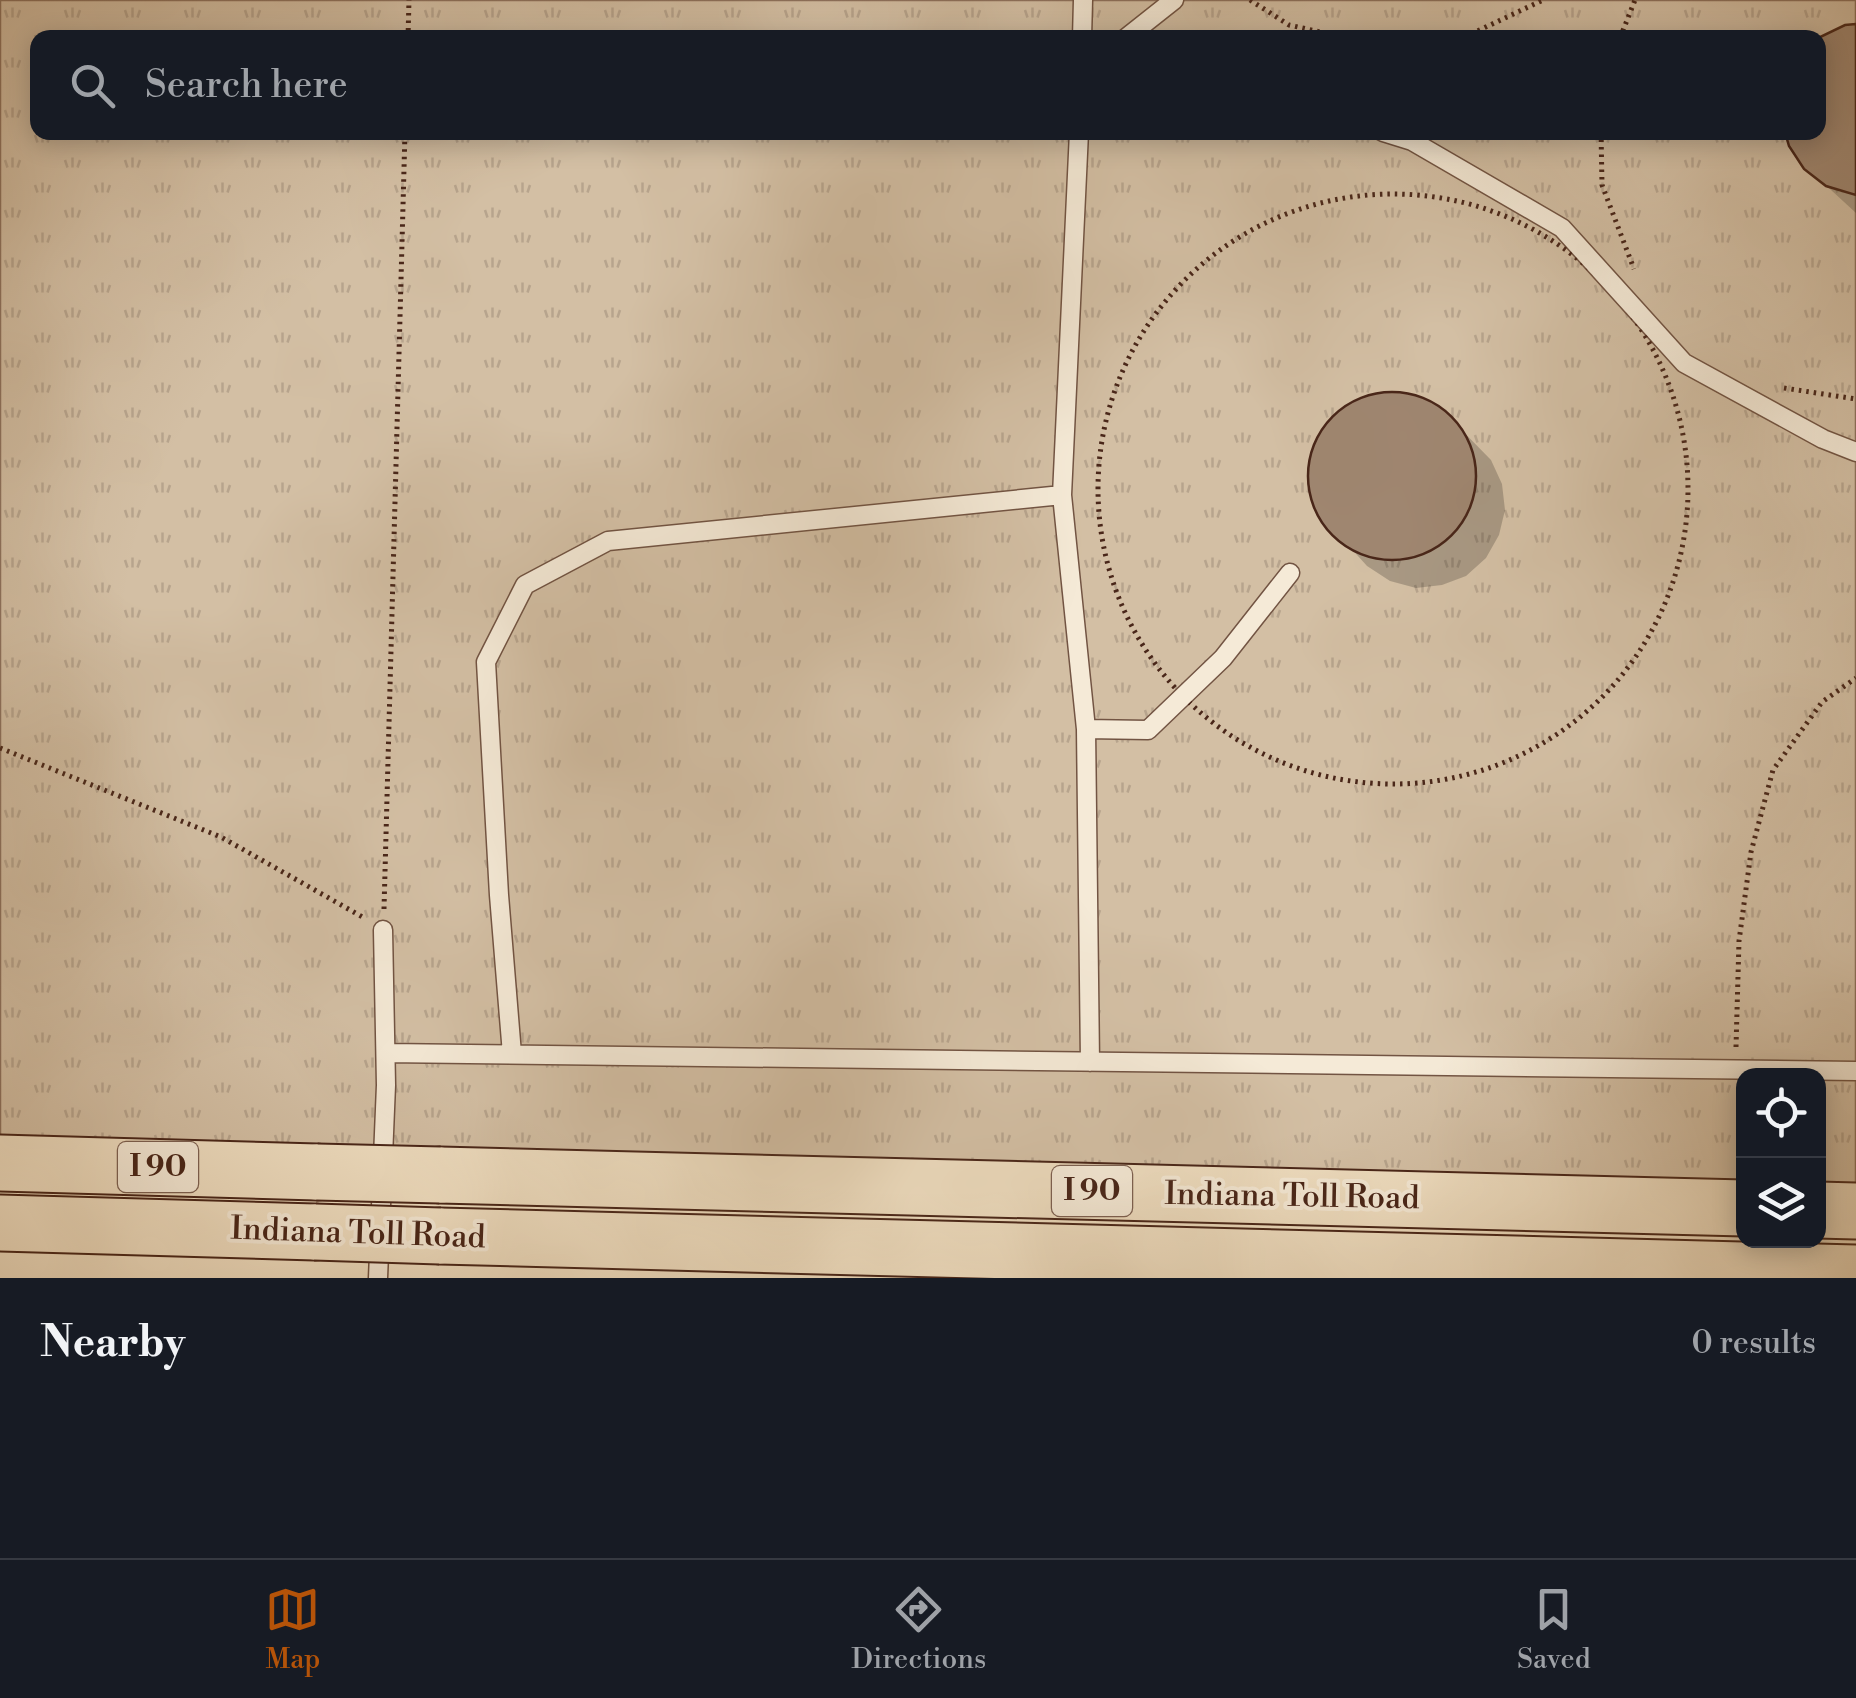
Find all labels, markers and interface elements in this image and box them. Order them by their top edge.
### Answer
search box [30,30,1826,140]
icon: search [65,58,120,113]
text: Search here [145,62,348,109]
map controls [1736,1068,1826,1248]
button: locate [1736,1068,1826,1158]
road number: I 90 [118,1142,198,1192]
button: layers [1736,1158,1826,1248]
road number: I 90 [1052,1166,1132,1216]
street label: Indiana Toll Road [1164,1174,1420,1218]
street label: Indiana Toll Road [230,1209,486,1257]
text: Nearby [40,1317,185,1370]
text: 0 results [1691,1323,1816,1363]
tab: Map [265,1582,320,1677]
tab: Directions [851,1582,986,1677]
tab: Saved [1517,1582,1591,1677]

